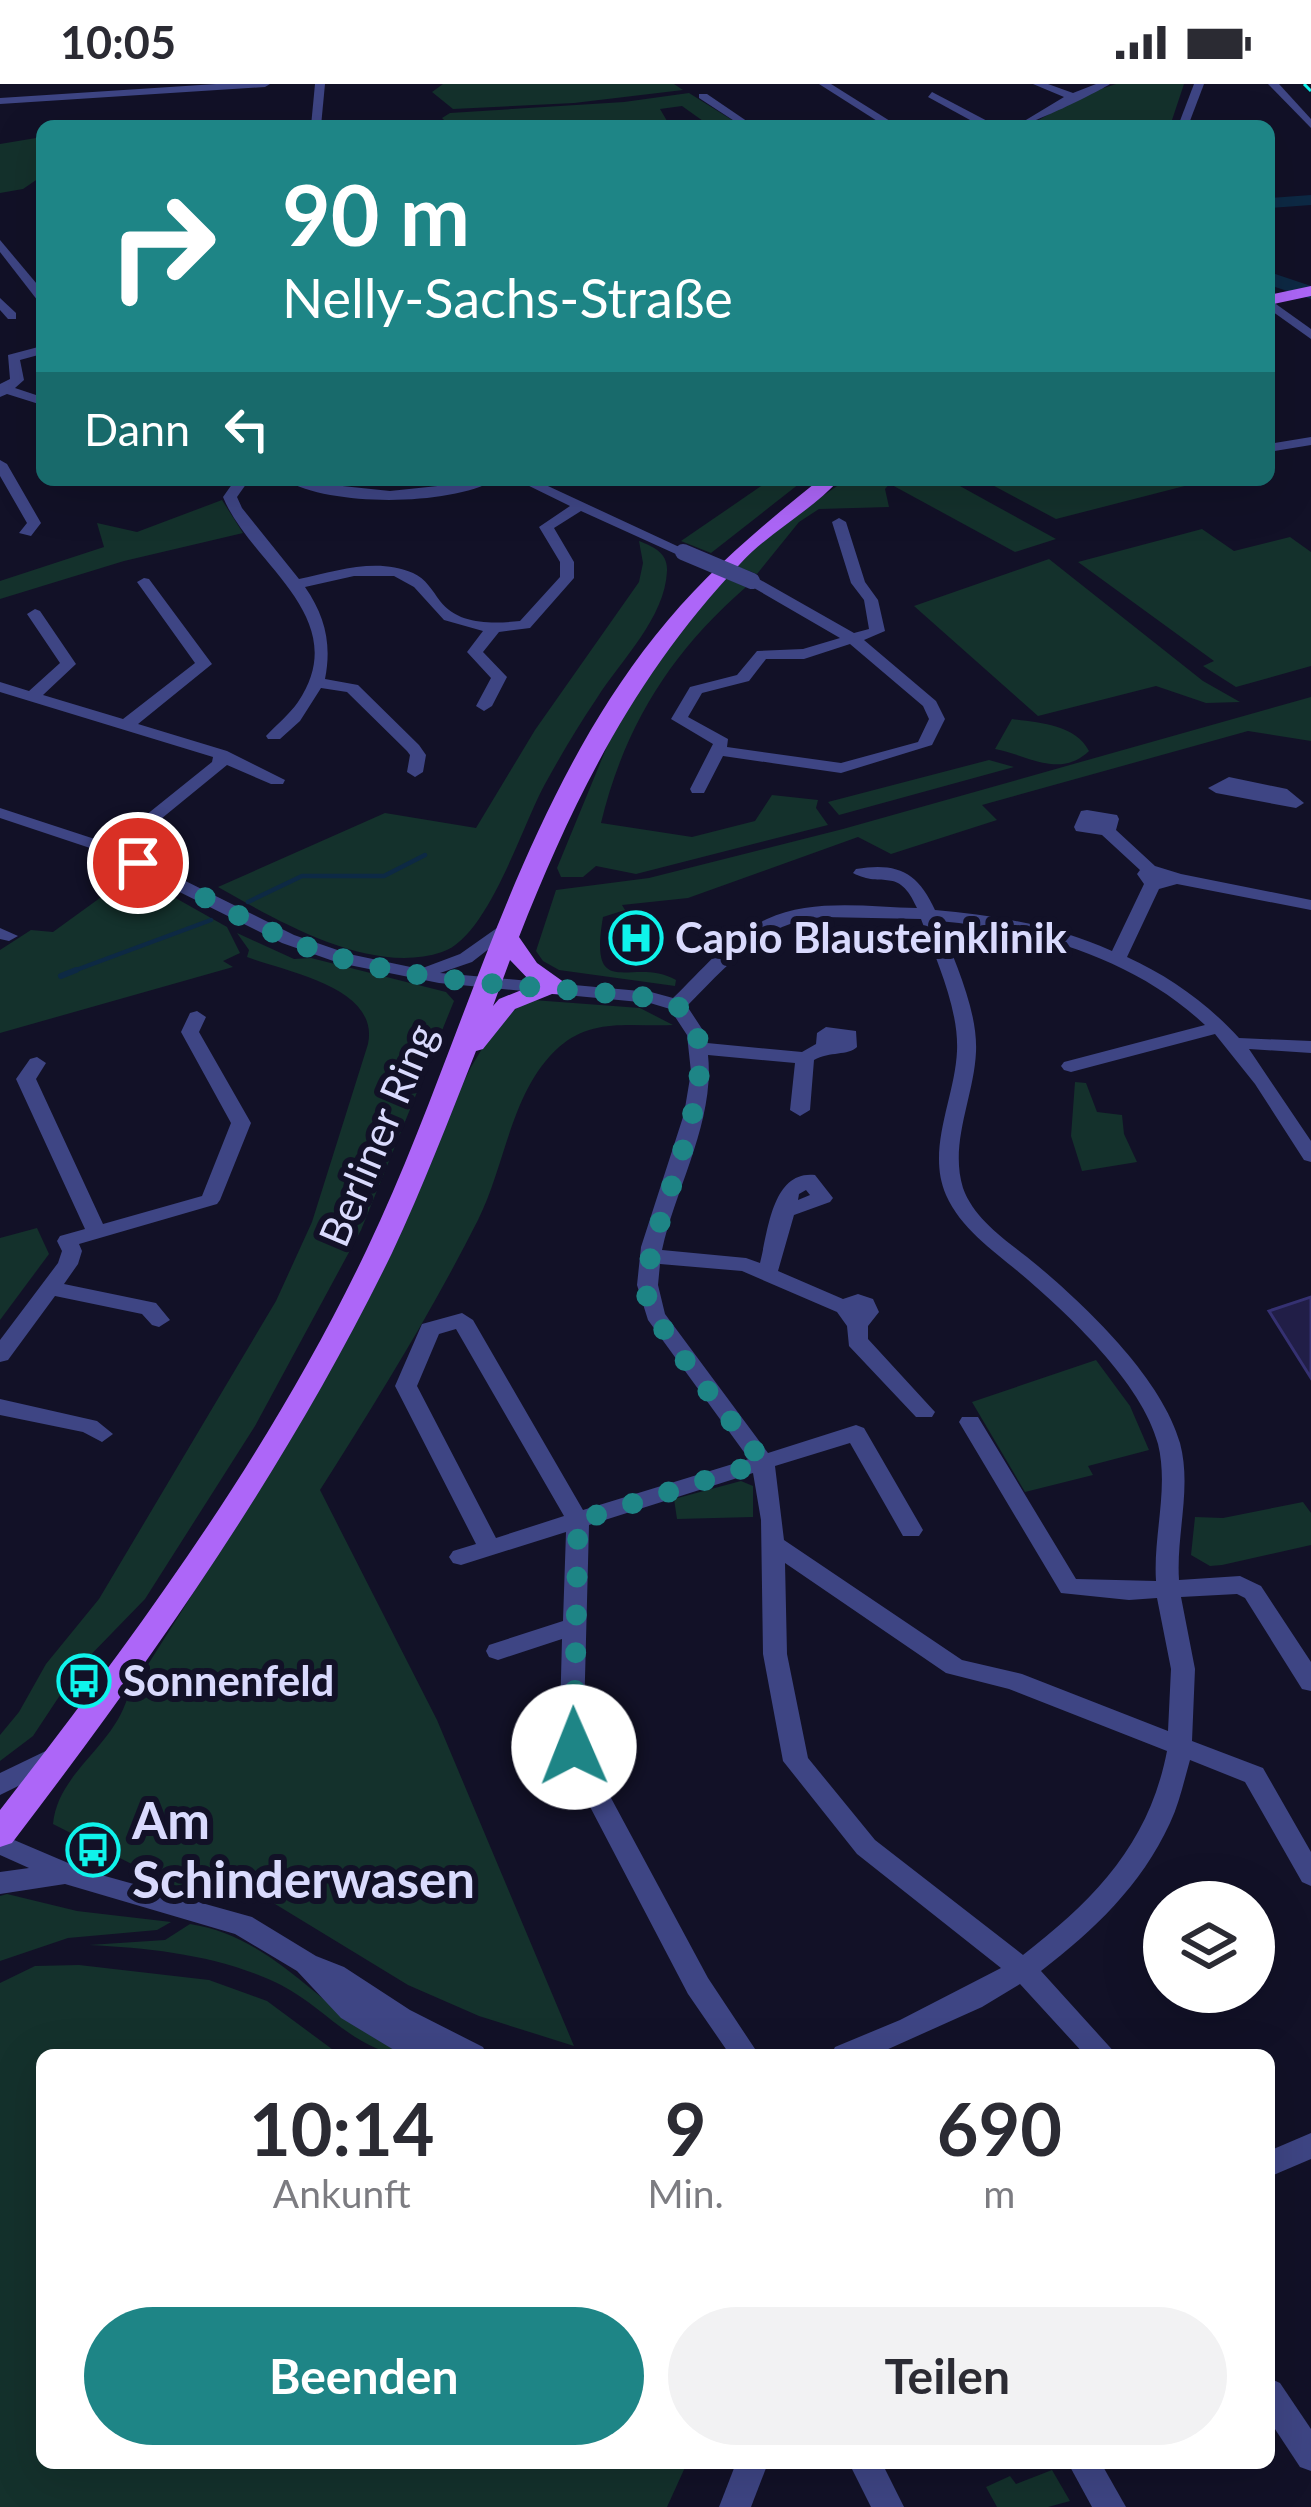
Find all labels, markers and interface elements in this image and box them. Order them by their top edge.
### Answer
text: 10:05 [60,15,176,69]
text: 90 m [282,163,470,264]
icon: right [84,168,240,324]
text: Nelly-Sachs-Straße [282,265,733,330]
icon: left [214,396,280,462]
text: Dann [84,402,190,456]
pin [87,812,189,914]
icon: arrive [105,830,171,896]
hospital icon: Capio Blausteinklinik [608,910,664,966]
place label: Capio Blausteinklinik [675,912,1067,962]
street label: Berliner Ring [308,1016,446,1253]
bus stop icon: Sonnenfeld [56,1653,112,1709]
place label: Sonnenfeld [123,1655,334,1705]
position arrow [511,1684,637,1810]
place label: Am Schinderwasen [131,1789,475,1909]
bus stop icon: Am Schinderwasen [65,1822,121,1878]
map controls [1143,1881,1275,2013]
button: layers [1143,1881,1275,2013]
text: 10:14 [249,2085,435,2171]
text: 9 [665,2085,707,2171]
text: 690 [937,2085,1062,2171]
text: Ankunft [273,2170,411,2216]
text: Min. [648,2170,724,2216]
text: m [983,2170,1015,2216]
button: Beenden [84,2307,644,2445]
button: Teilen [668,2307,1227,2445]

